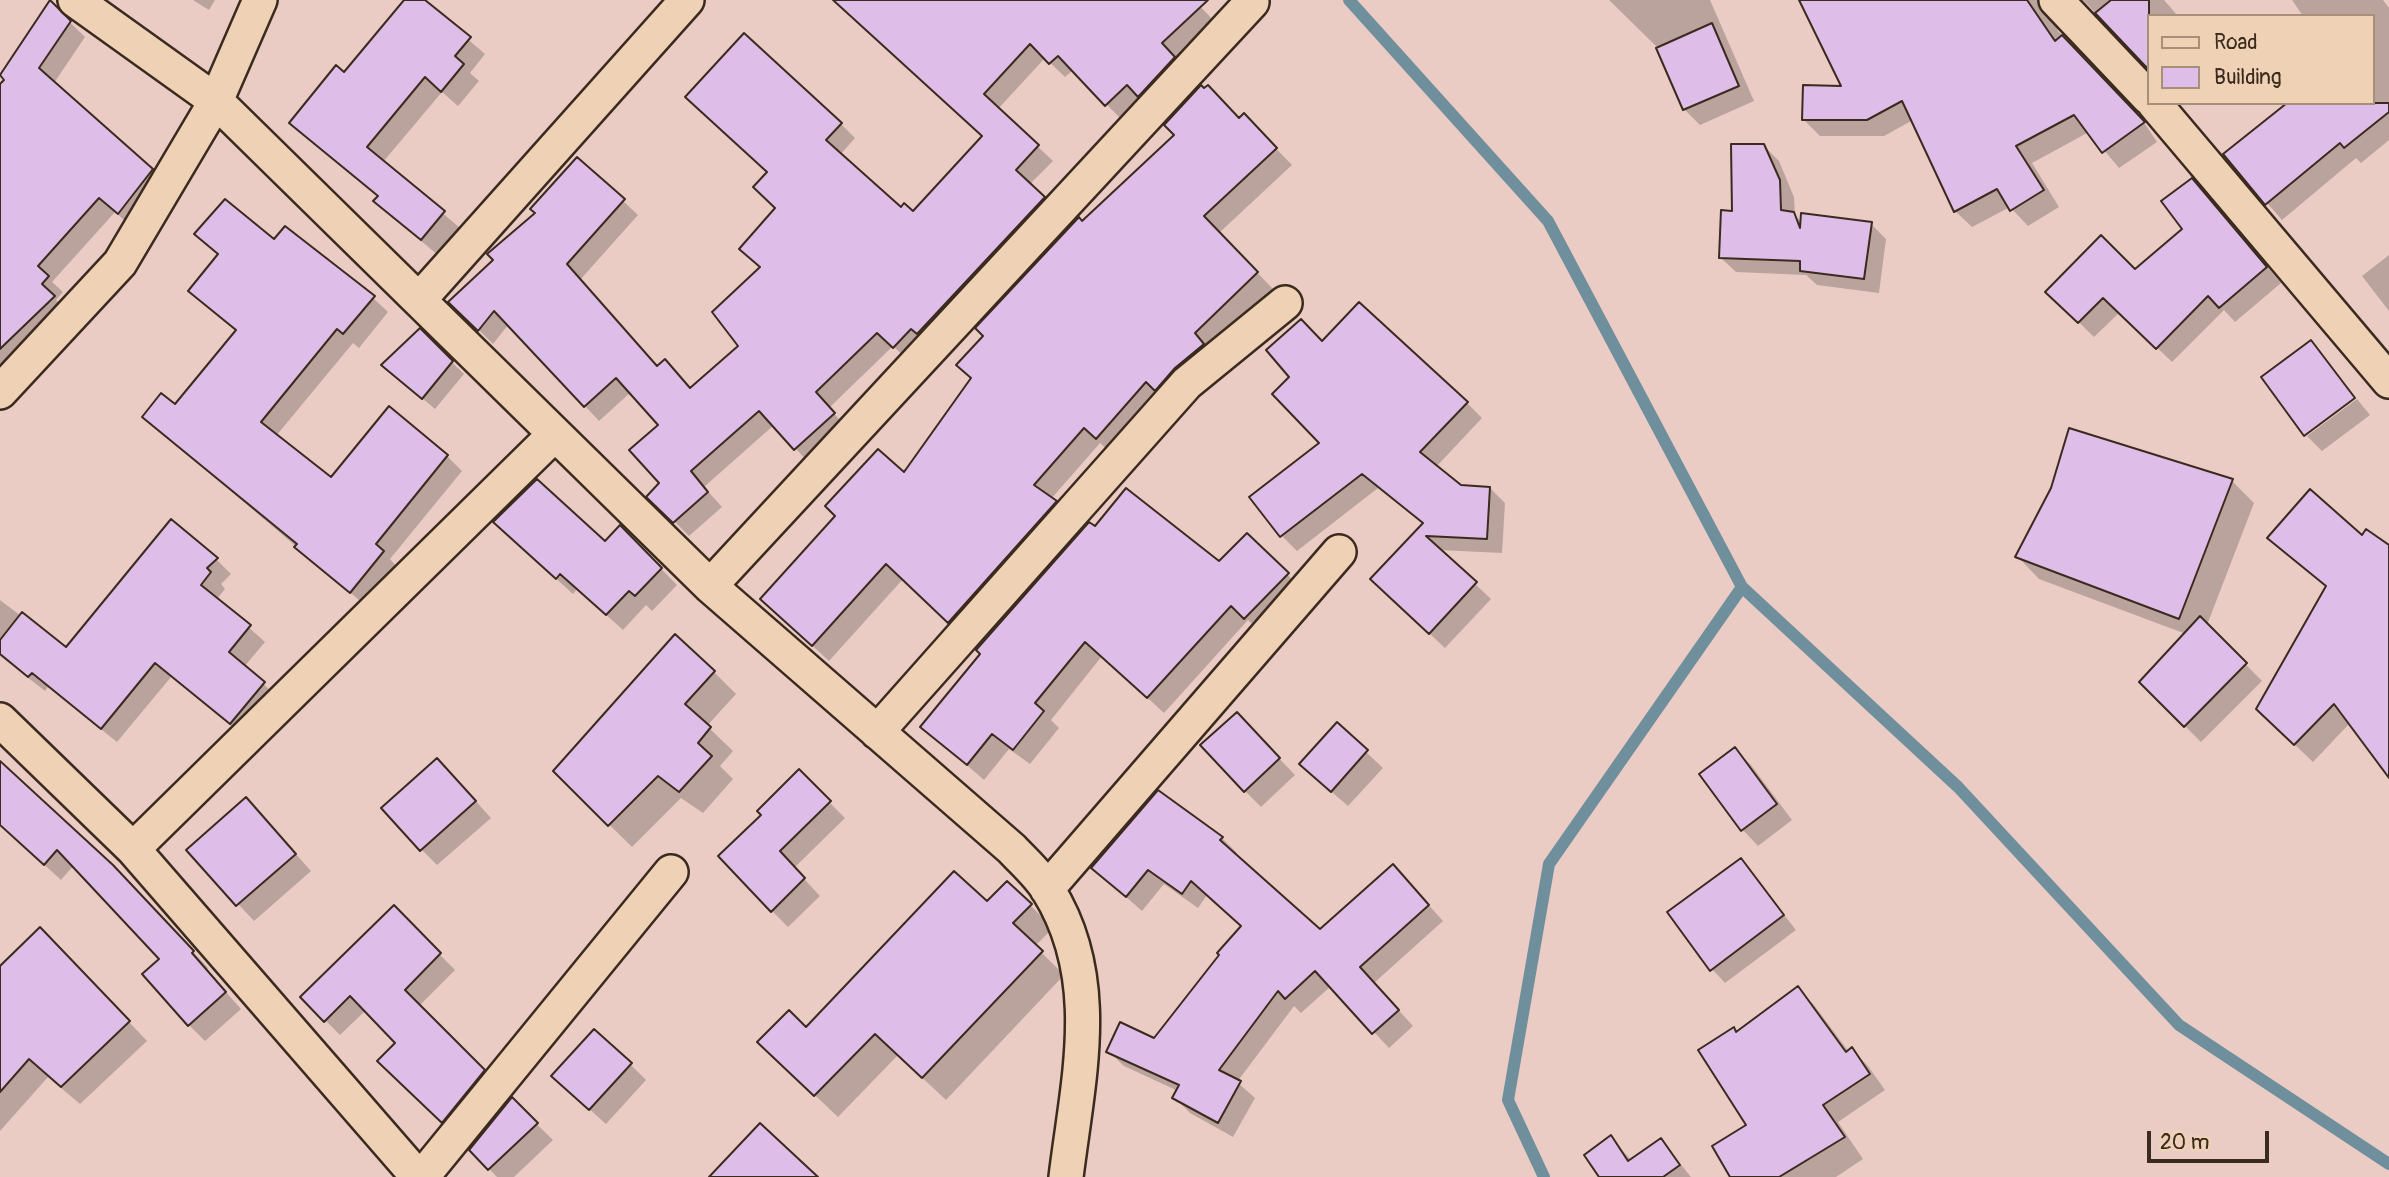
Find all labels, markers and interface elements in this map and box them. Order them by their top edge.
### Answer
legend [2148,14,2375,105]
text: Road [2214,29,2258,56]
text: Building [2214,64,2281,91]
scale bar [2151,1118,2274,1162]
text: 20 m [2160,1129,2209,1156]

